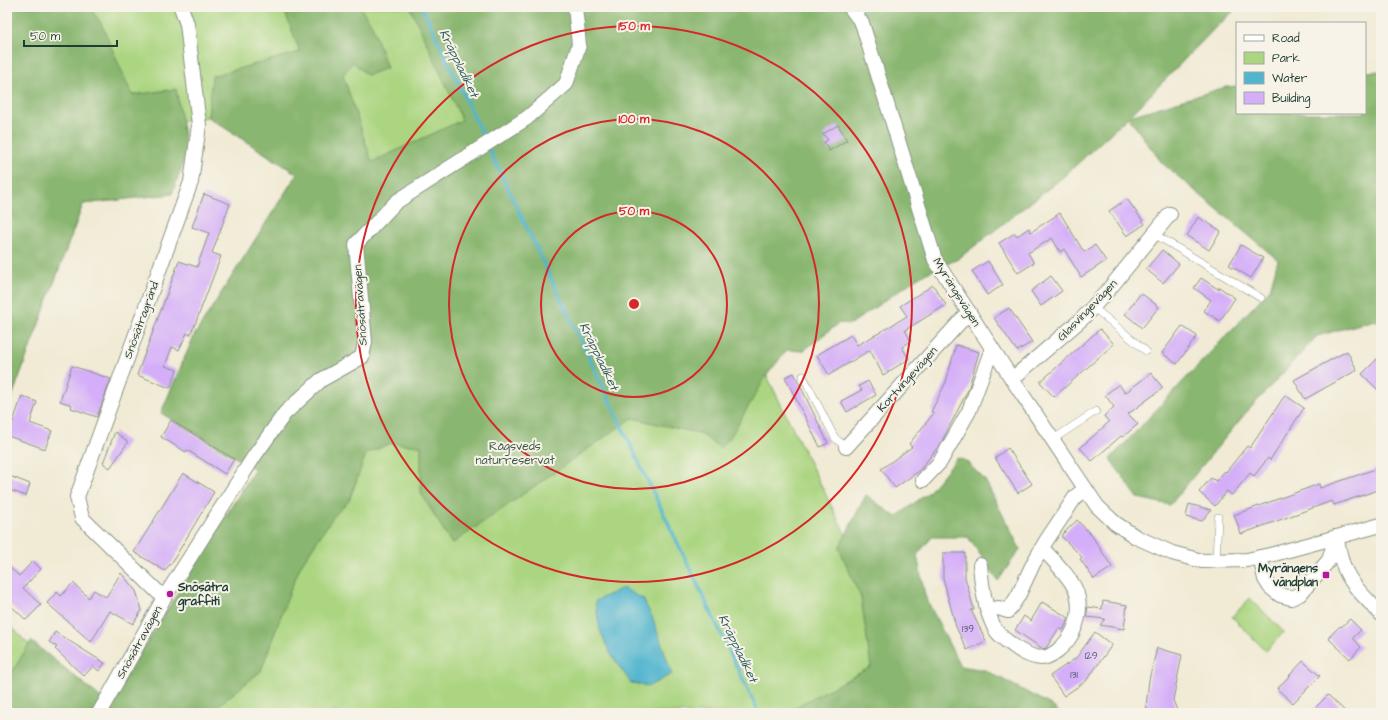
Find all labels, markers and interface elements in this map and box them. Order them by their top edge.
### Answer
text: 150 m [618,18,651,35]
scale bar [24,22,117,48]
legend [1236,22,1366,114]
water label: Kräppladiket [435,26,484,102]
text: 50 m [30,28,61,45]
text: Road [1272,30,1300,47]
text: Park [1272,50,1300,67]
text: Water [1272,70,1308,87]
text: Building [1272,90,1310,108]
text: 100 m [619,111,650,128]
text: 50 m [619,203,650,220]
street label: Myrängsvägen [928,254,985,331]
street label: Snösätravägen [349,264,373,346]
street label: Glasvingevägen [1053,276,1122,346]
street label: Snösätragränd [120,279,164,362]
centre of rings [627,297,641,311]
water label: Kräppladiket [575,319,624,395]
street label: Kortvingevägen [873,343,942,417]
park label: Rågsveds naturreservat [475,438,555,469]
place label: Myrängens vändplan [1258,560,1318,592]
marker: Myrängens vändplan [1321,570,1331,580]
place label: Snösätra graffiti [177,579,229,612]
marker: Snösätra graffiti [165,589,175,599]
street label: Snösätravägen [112,603,167,682]
water label: Kräppladiket [714,611,763,687]
house number: 139 [962,622,974,636]
house number: 129 [1085,649,1098,663]
house number: 131 [1070,668,1079,682]

